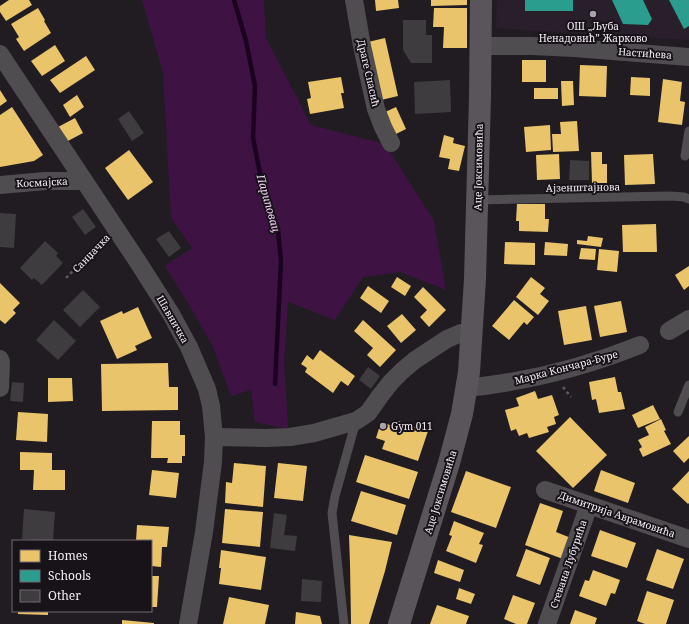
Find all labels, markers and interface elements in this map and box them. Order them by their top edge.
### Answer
marker: ОШ „Љуба Ненадовић” Жарково [588,9,598,19]
place label: ОШ „Љуба Ненадовић” Жарково [539,19,647,45]
street label: Драге Спасић [354,38,384,109]
street label: Настићева [618,44,673,62]
street label: Аце Јоксимовића [470,123,486,211]
water label: Париповац [253,171,285,234]
street label: Космајска [16,174,68,190]
street label: Ајзенштајнова [546,179,621,195]
street label: Санџачка [69,230,113,275]
street label: Шавничка [154,292,193,346]
street label: Марка Кончара-Буре [513,346,619,388]
place label: Gym 011 [391,419,433,433]
marker: Gym 011 [378,421,388,431]
street label: Аце Јоксимовића [421,448,460,536]
street label: Димитрија Аврамовића [557,487,677,541]
street label: Стевана Лубурића [546,517,590,610]
legend [12,540,152,612]
text: Homes [48,547,88,564]
text: Schools [48,567,91,584]
text: Other [48,587,81,604]

